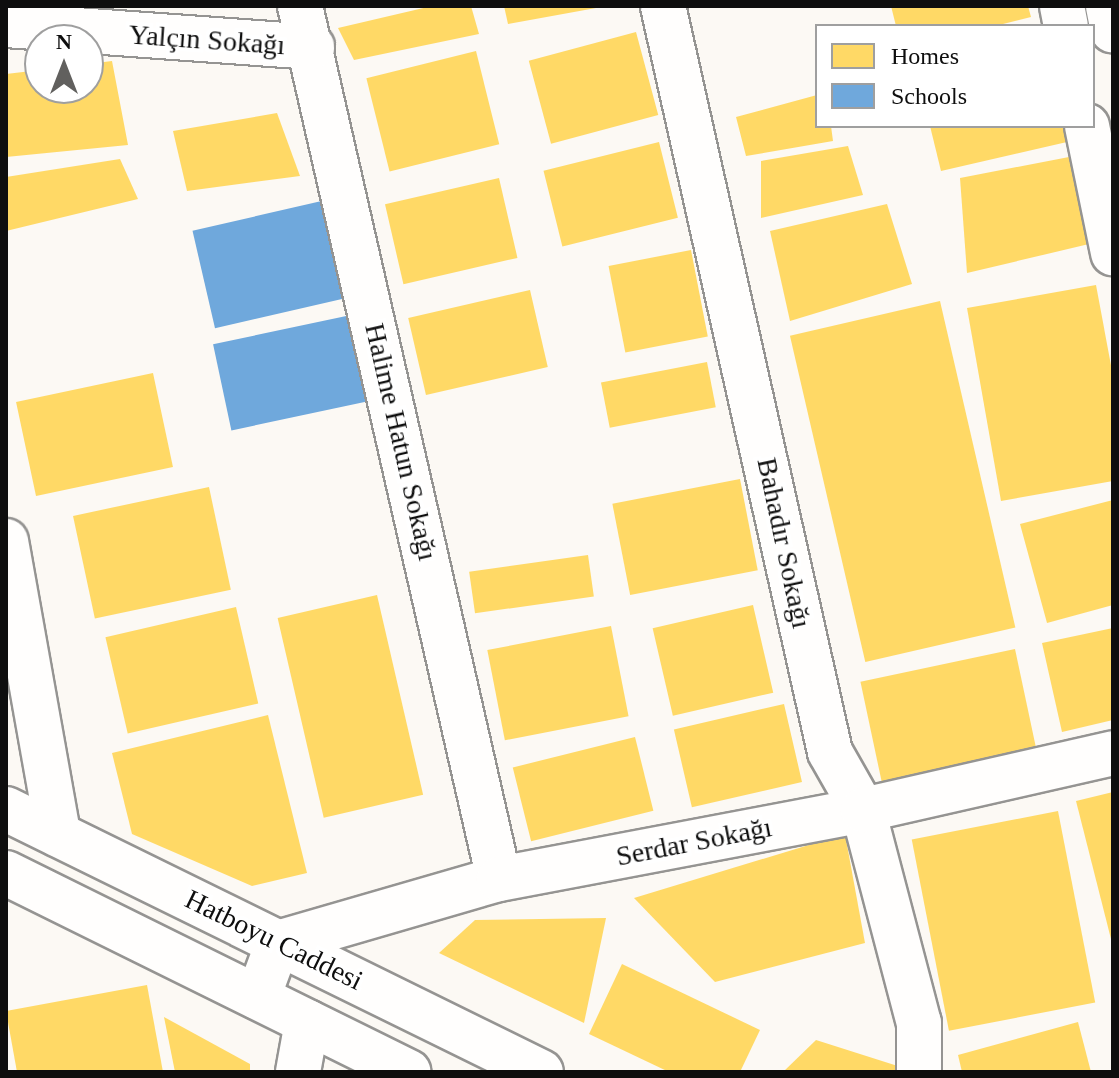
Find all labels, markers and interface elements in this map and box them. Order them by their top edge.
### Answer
street label: Yalçın Sokağı [128,18,286,62]
north arrow [24,24,104,104]
legend [815,24,1095,128]
text: N [56,29,72,54]
text: Homes [891,43,959,69]
text: Schools [891,83,967,109]
street label: Halime Hatun Sokağı [357,320,445,564]
street label: Bahadır Sokağı [750,455,818,631]
street label: Serdar Sokağı [613,810,775,874]
street label: Hatboyu Caddesi [180,882,368,998]

